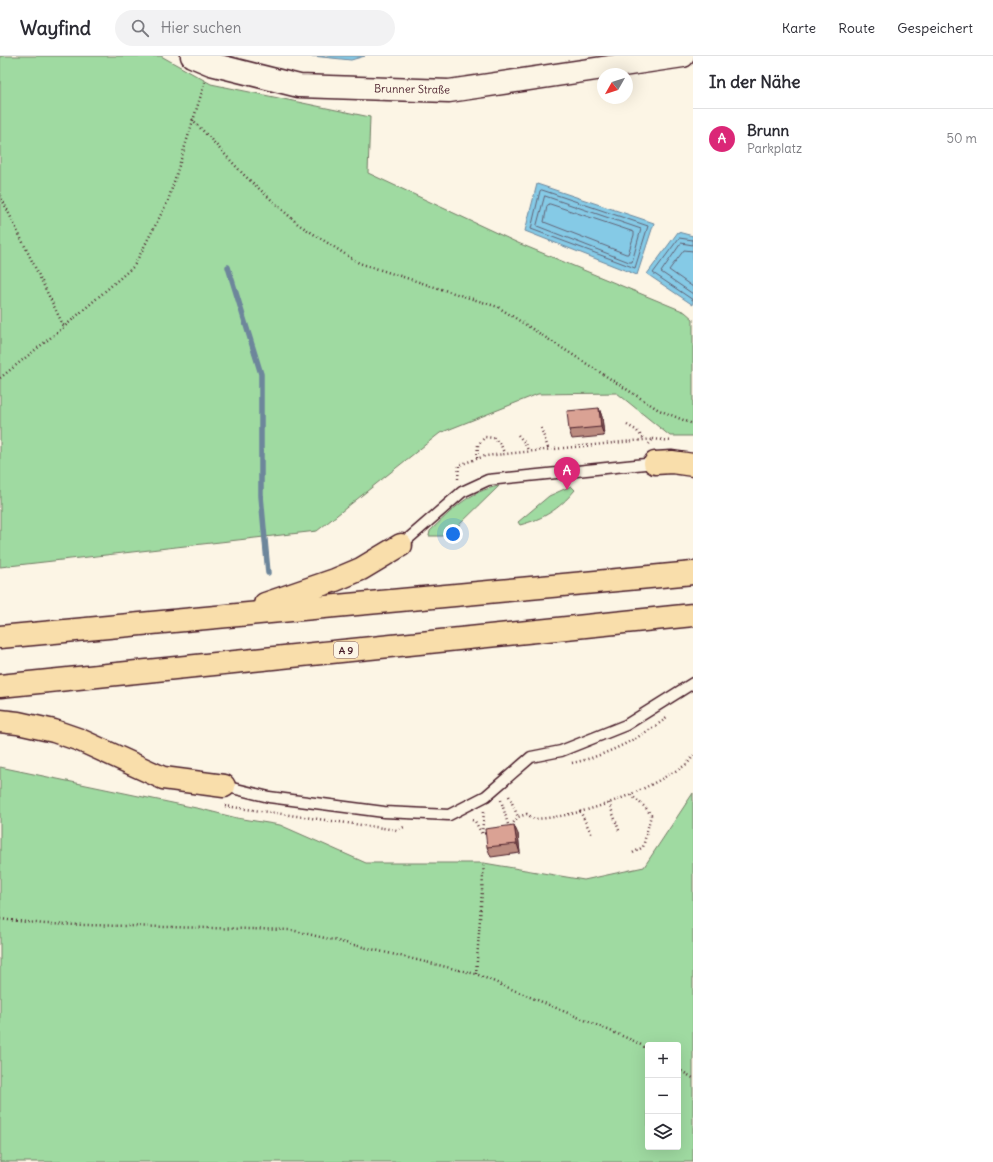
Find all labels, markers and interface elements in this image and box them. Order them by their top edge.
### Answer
search box [115,10,395,46]
text: Wayfind [20,16,91,40]
icon: search [129,17,151,39]
text: Hier suchen [161,18,241,37]
text: Karte [782,19,816,37]
text: Route [838,19,875,37]
text: Gespeichert [897,19,973,37]
north arrow [597,68,633,104]
text: In der Nähe [709,71,801,93]
street label: Brunner Straße [374,81,450,97]
text: Brunn [747,121,789,140]
text: A [718,130,726,147]
text: 50 m [946,130,977,147]
text: Parkplatz [747,140,802,157]
pin: A [554,457,580,490]
your location [443,524,463,544]
road number: A 9 [334,642,358,658]
map controls [645,1042,681,1150]
button: + [645,1042,681,1078]
button: − [645,1078,681,1114]
button: layers [645,1114,681,1150]

